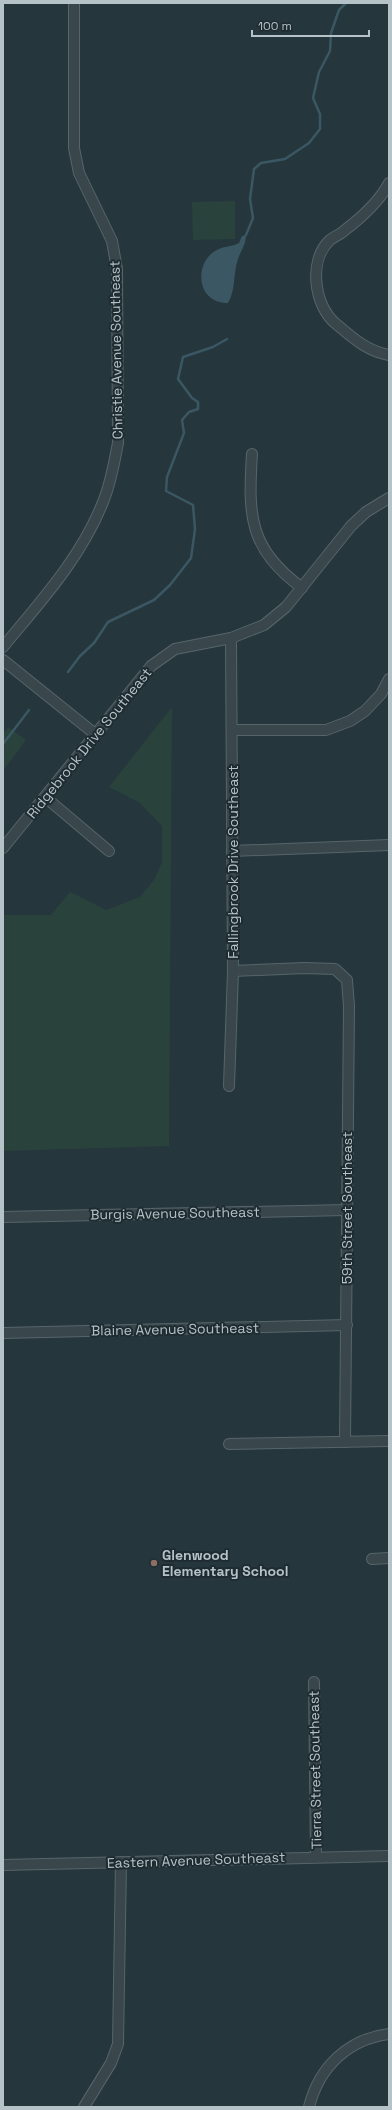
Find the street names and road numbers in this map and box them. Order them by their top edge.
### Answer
street label: Christie Avenue Southeast [105,260,127,440]
street label: Ridgebrook Drive Southeast [23,664,155,822]
street label: Fallingbrook Drive Southeast [224,765,242,959]
street label: 59th Street Southeast [338,1132,356,1284]
street label: Burgis Avenue Southeast [90,1203,260,1223]
street label: Blaine Avenue Southeast [91,1319,259,1339]
street label: Tierra Street Southeast [305,1690,325,1850]
street label: Eastern Avenue Southeast [106,1848,286,1872]

